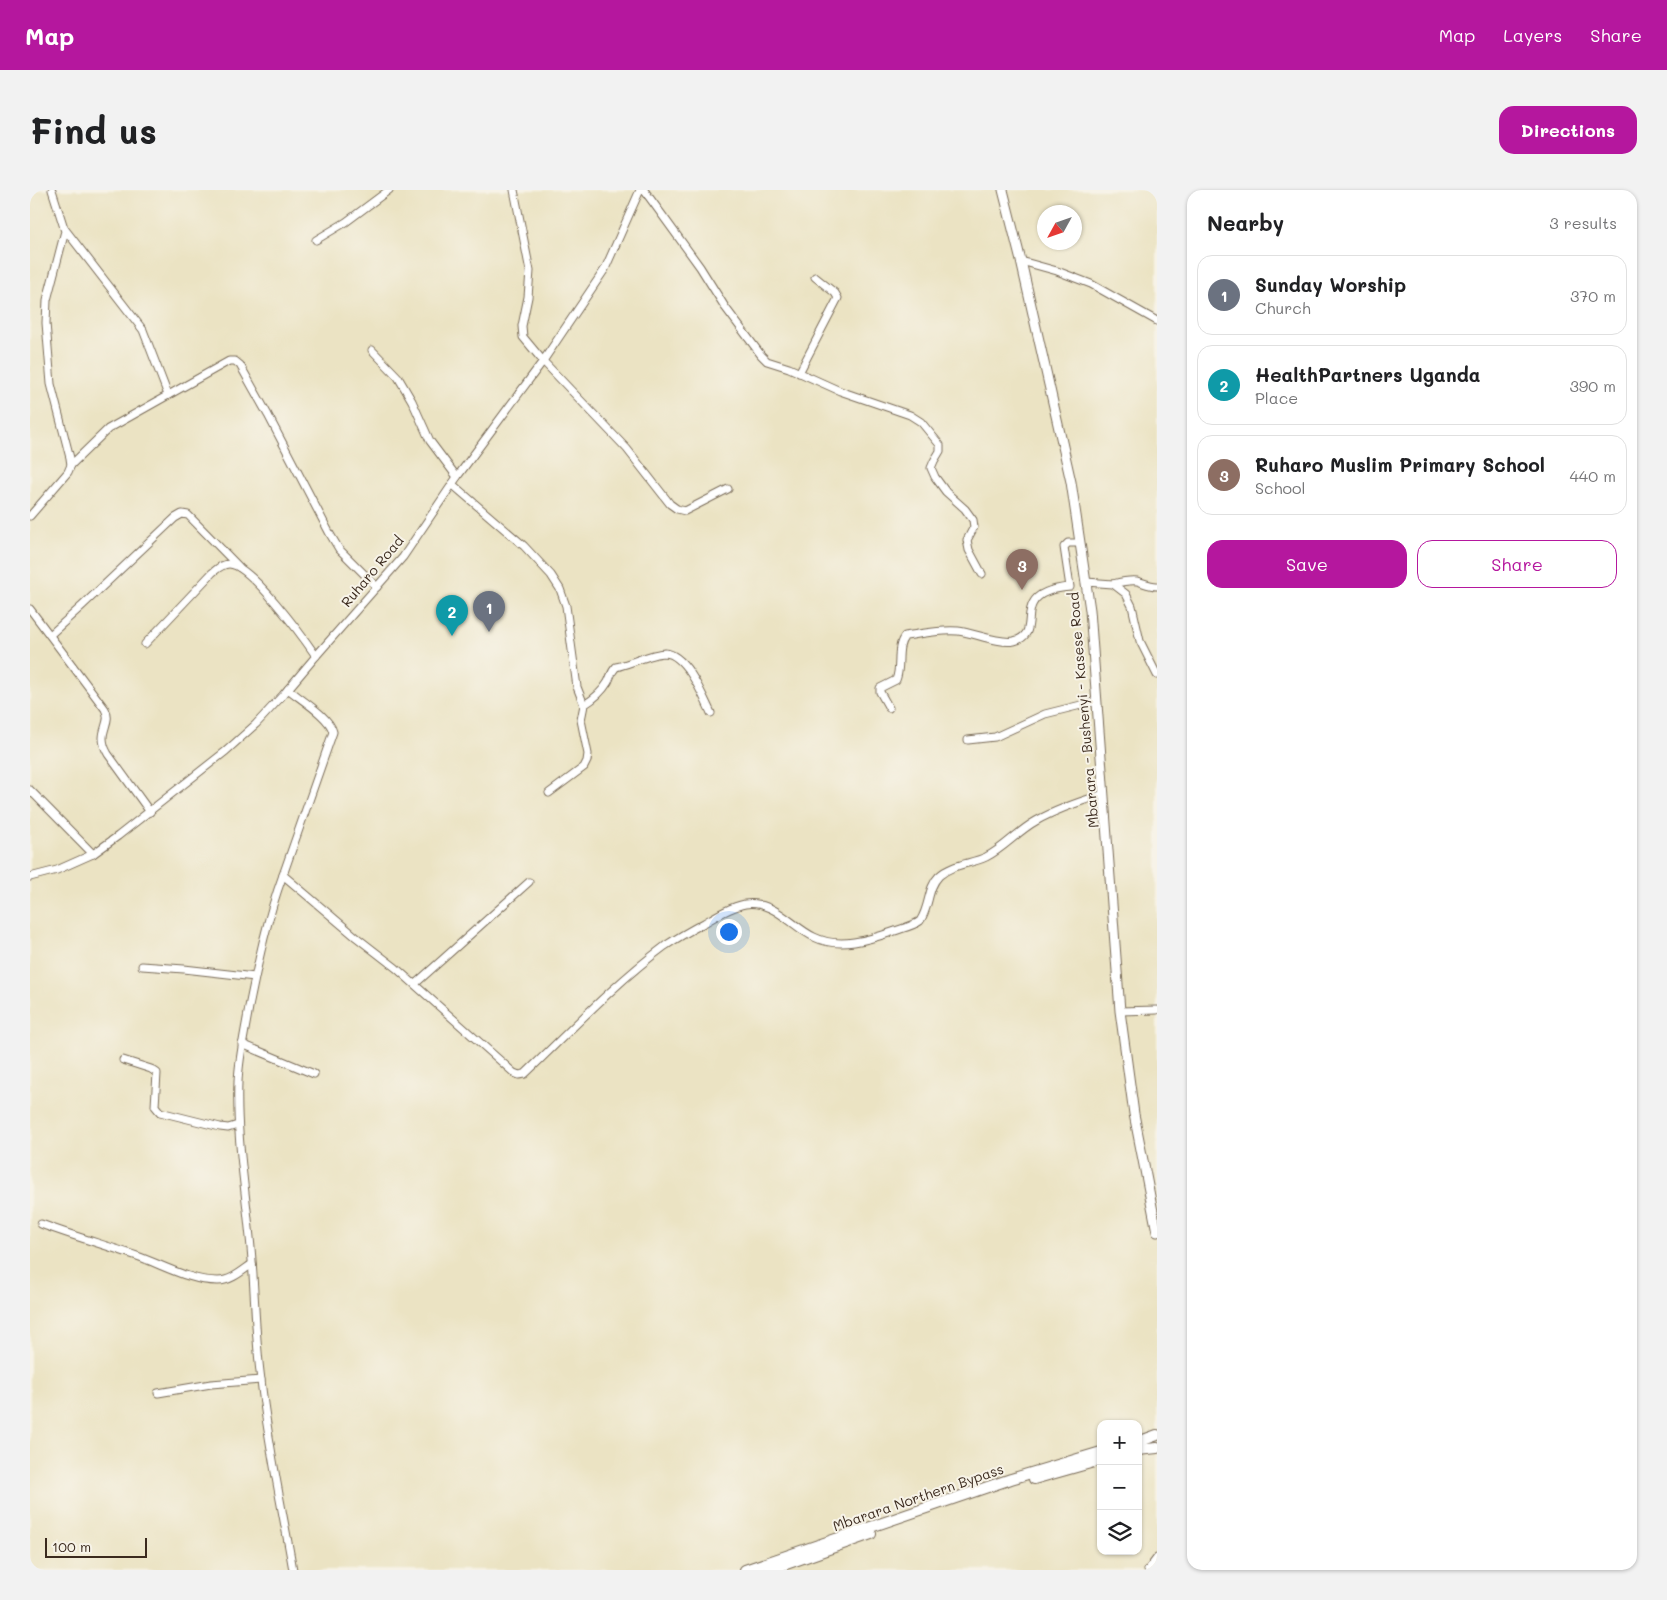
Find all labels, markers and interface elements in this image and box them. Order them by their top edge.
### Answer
text: Map [25,20,74,51]
text: Map [1439,23,1475,47]
text: Layers [1503,23,1562,47]
text: Share [1590,23,1642,47]
button: Directions [1499,106,1637,154]
text: Find us [30,107,157,153]
north arrow [1037,205,1082,250]
text: Nearby [1207,209,1284,236]
text: 3 results [1549,212,1617,233]
text: Sunday Worship [1255,272,1406,297]
text: 1 [1220,285,1228,306]
text: 370 m [1570,285,1616,306]
text: Church [1255,297,1311,318]
text: HealthPartners Uganda [1255,362,1480,387]
text: 2 [1220,375,1228,396]
text: 390 m [1569,375,1616,396]
text: Place [1255,387,1298,408]
text: Ruharo Muslim Primary School [1255,452,1545,477]
text: 3 [1219,465,1229,486]
text: 440 m [1569,465,1616,486]
text: School [1255,477,1305,498]
street label: Ruharo Road [336,531,408,611]
button: Save [1207,540,1407,588]
button: Share [1417,540,1617,588]
pin: 3 [1006,549,1038,590]
pin: 1 [473,591,505,632]
street label: Mbarara - Bushenyi - Kasese Road [1063,591,1103,829]
pin: 2 [436,595,468,636]
your location [716,919,742,945]
map controls [1097,1420,1142,1555]
button: + [1097,1420,1142,1465]
street label: Mbarara Northern Bypass [830,1459,1006,1535]
button: − [1097,1465,1142,1510]
button: layers [1097,1510,1142,1555]
scale bar [45,1535,148,1558]
text: 100 m [52,1537,91,1556]

